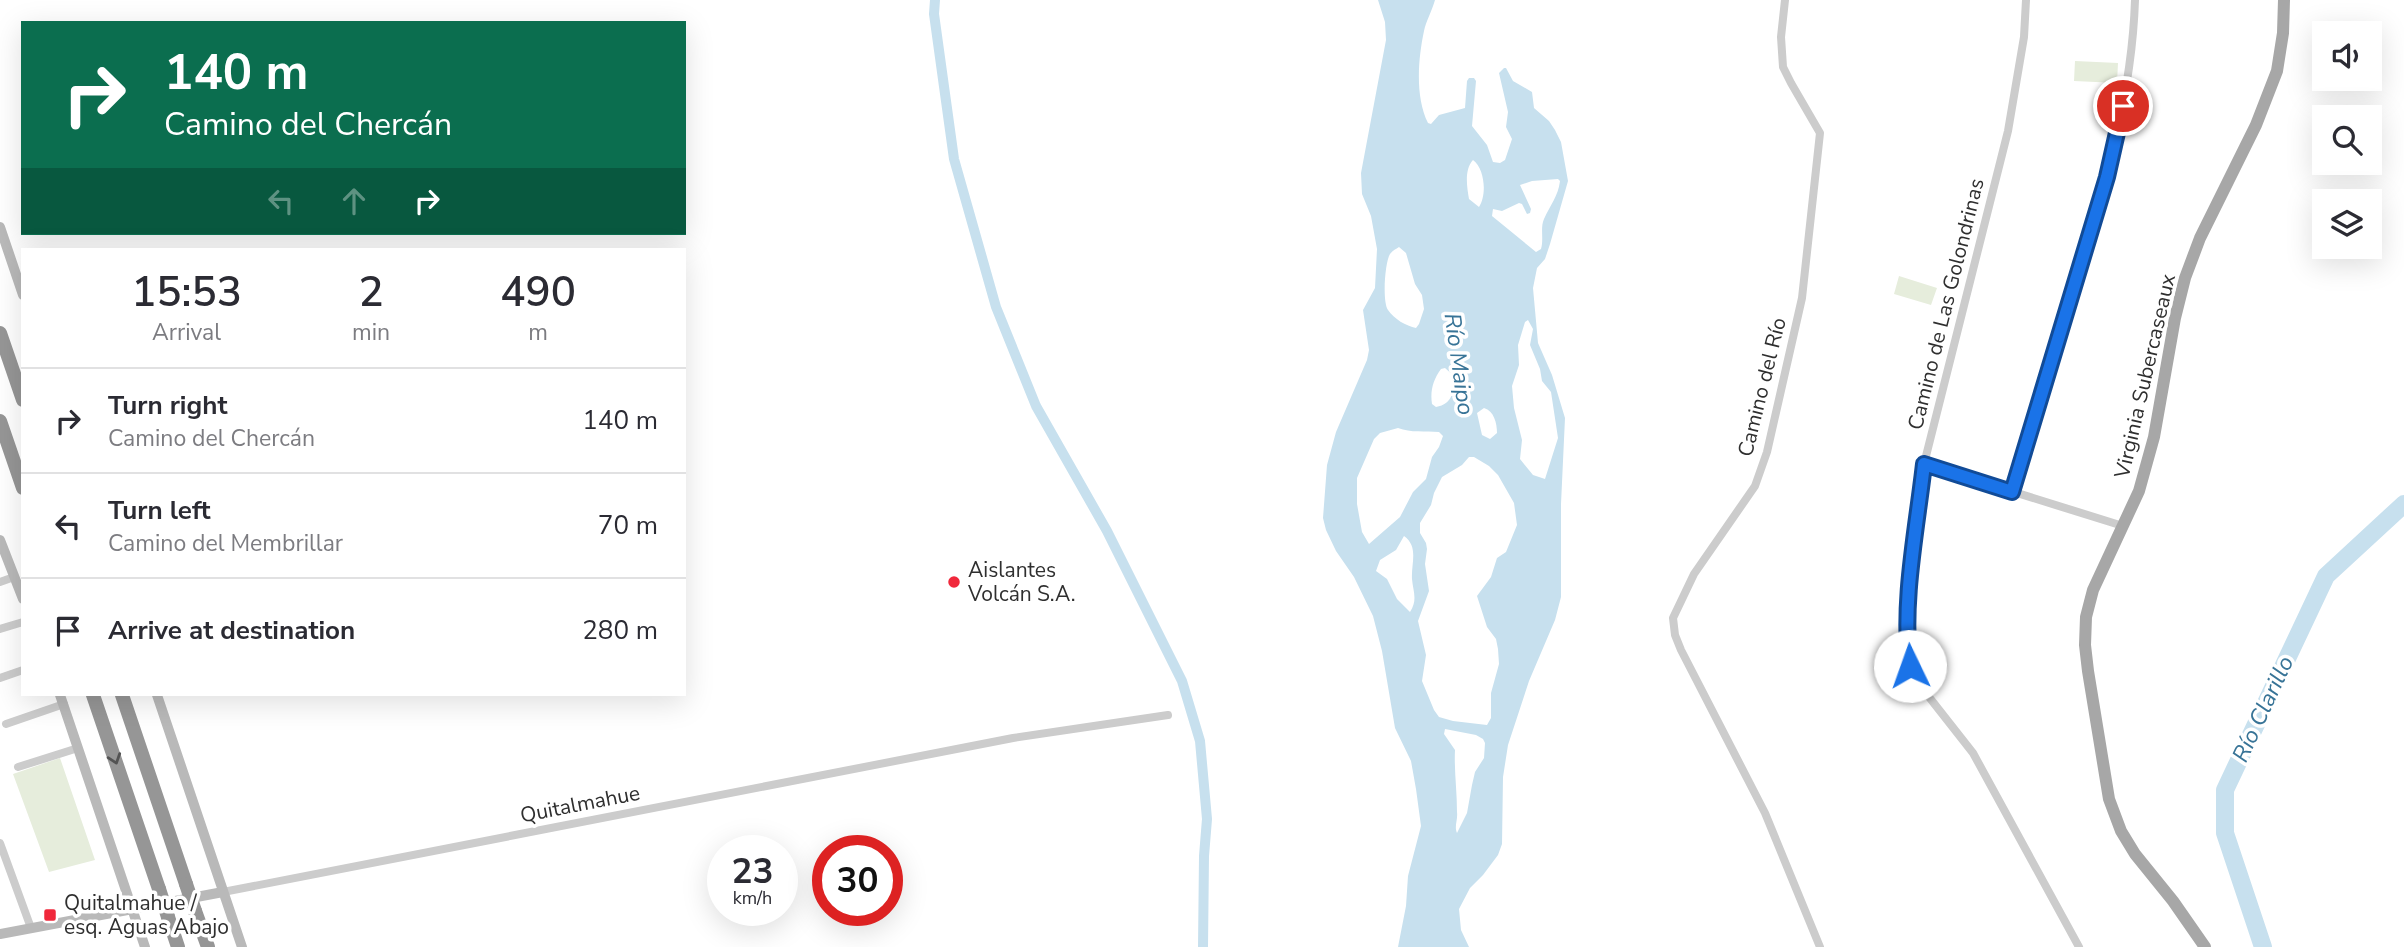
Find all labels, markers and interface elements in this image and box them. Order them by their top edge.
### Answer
map controls [2312,21,2382,259]
button: sound [2312,21,2382,91]
text: 140 m [164,39,308,106]
icon: right [49,49,140,140]
pin [2093,76,2153,136]
icon: arrive [2104,87,2142,125]
text: Camino del Chercán [164,103,452,146]
button: search [2312,105,2382,175]
street label: Camino de Las Golondrinas [1901,175,1991,433]
icon: left [262,182,300,220]
icon: ahead [335,182,373,220]
icon: right [408,182,446,220]
button: layers [2312,189,2382,259]
text: 15:53 [131,264,242,321]
text: 2 [358,264,384,321]
text: 490 [500,264,576,321]
street label: Virginia Subercaseaux [2108,271,2182,482]
water label: Río Maipo [1436,311,1482,417]
street label: Camino del Río [1731,315,1793,459]
text: Arrival [152,317,221,348]
text: min [352,317,390,348]
text: m [528,317,548,348]
text: Turn right [108,388,227,423]
icon: right [49,402,87,440]
text: 140 m [582,403,658,438]
text: Camino del Chercán [108,423,315,454]
text: Turn left [108,493,211,528]
icon: left [49,507,87,545]
text: 70 m [598,508,658,543]
text: Camino del Membrillar [108,528,343,559]
place label: Aislantes Volcán S.A. [967,556,1076,608]
marker: Aislantes Volcán S.A. [946,574,962,590]
icon: arrive [49,612,87,650]
text: Arrive at destination [108,613,355,648]
text: 280 m [582,613,658,648]
position arrow [1873,629,1947,703]
water label: Río Clarillo [2225,651,2301,767]
one-way arrow [107,753,121,765]
street label: Quitalmahue [518,779,642,829]
speed limit sign: 30 [812,835,903,926]
text: 23 [731,848,774,895]
text: km/h [733,886,772,910]
place label: Quitalmahue / esq. Aguas Abajo [64,889,229,941]
marker: Quitalmahue / esq. Aguas Abajo [42,907,58,923]

